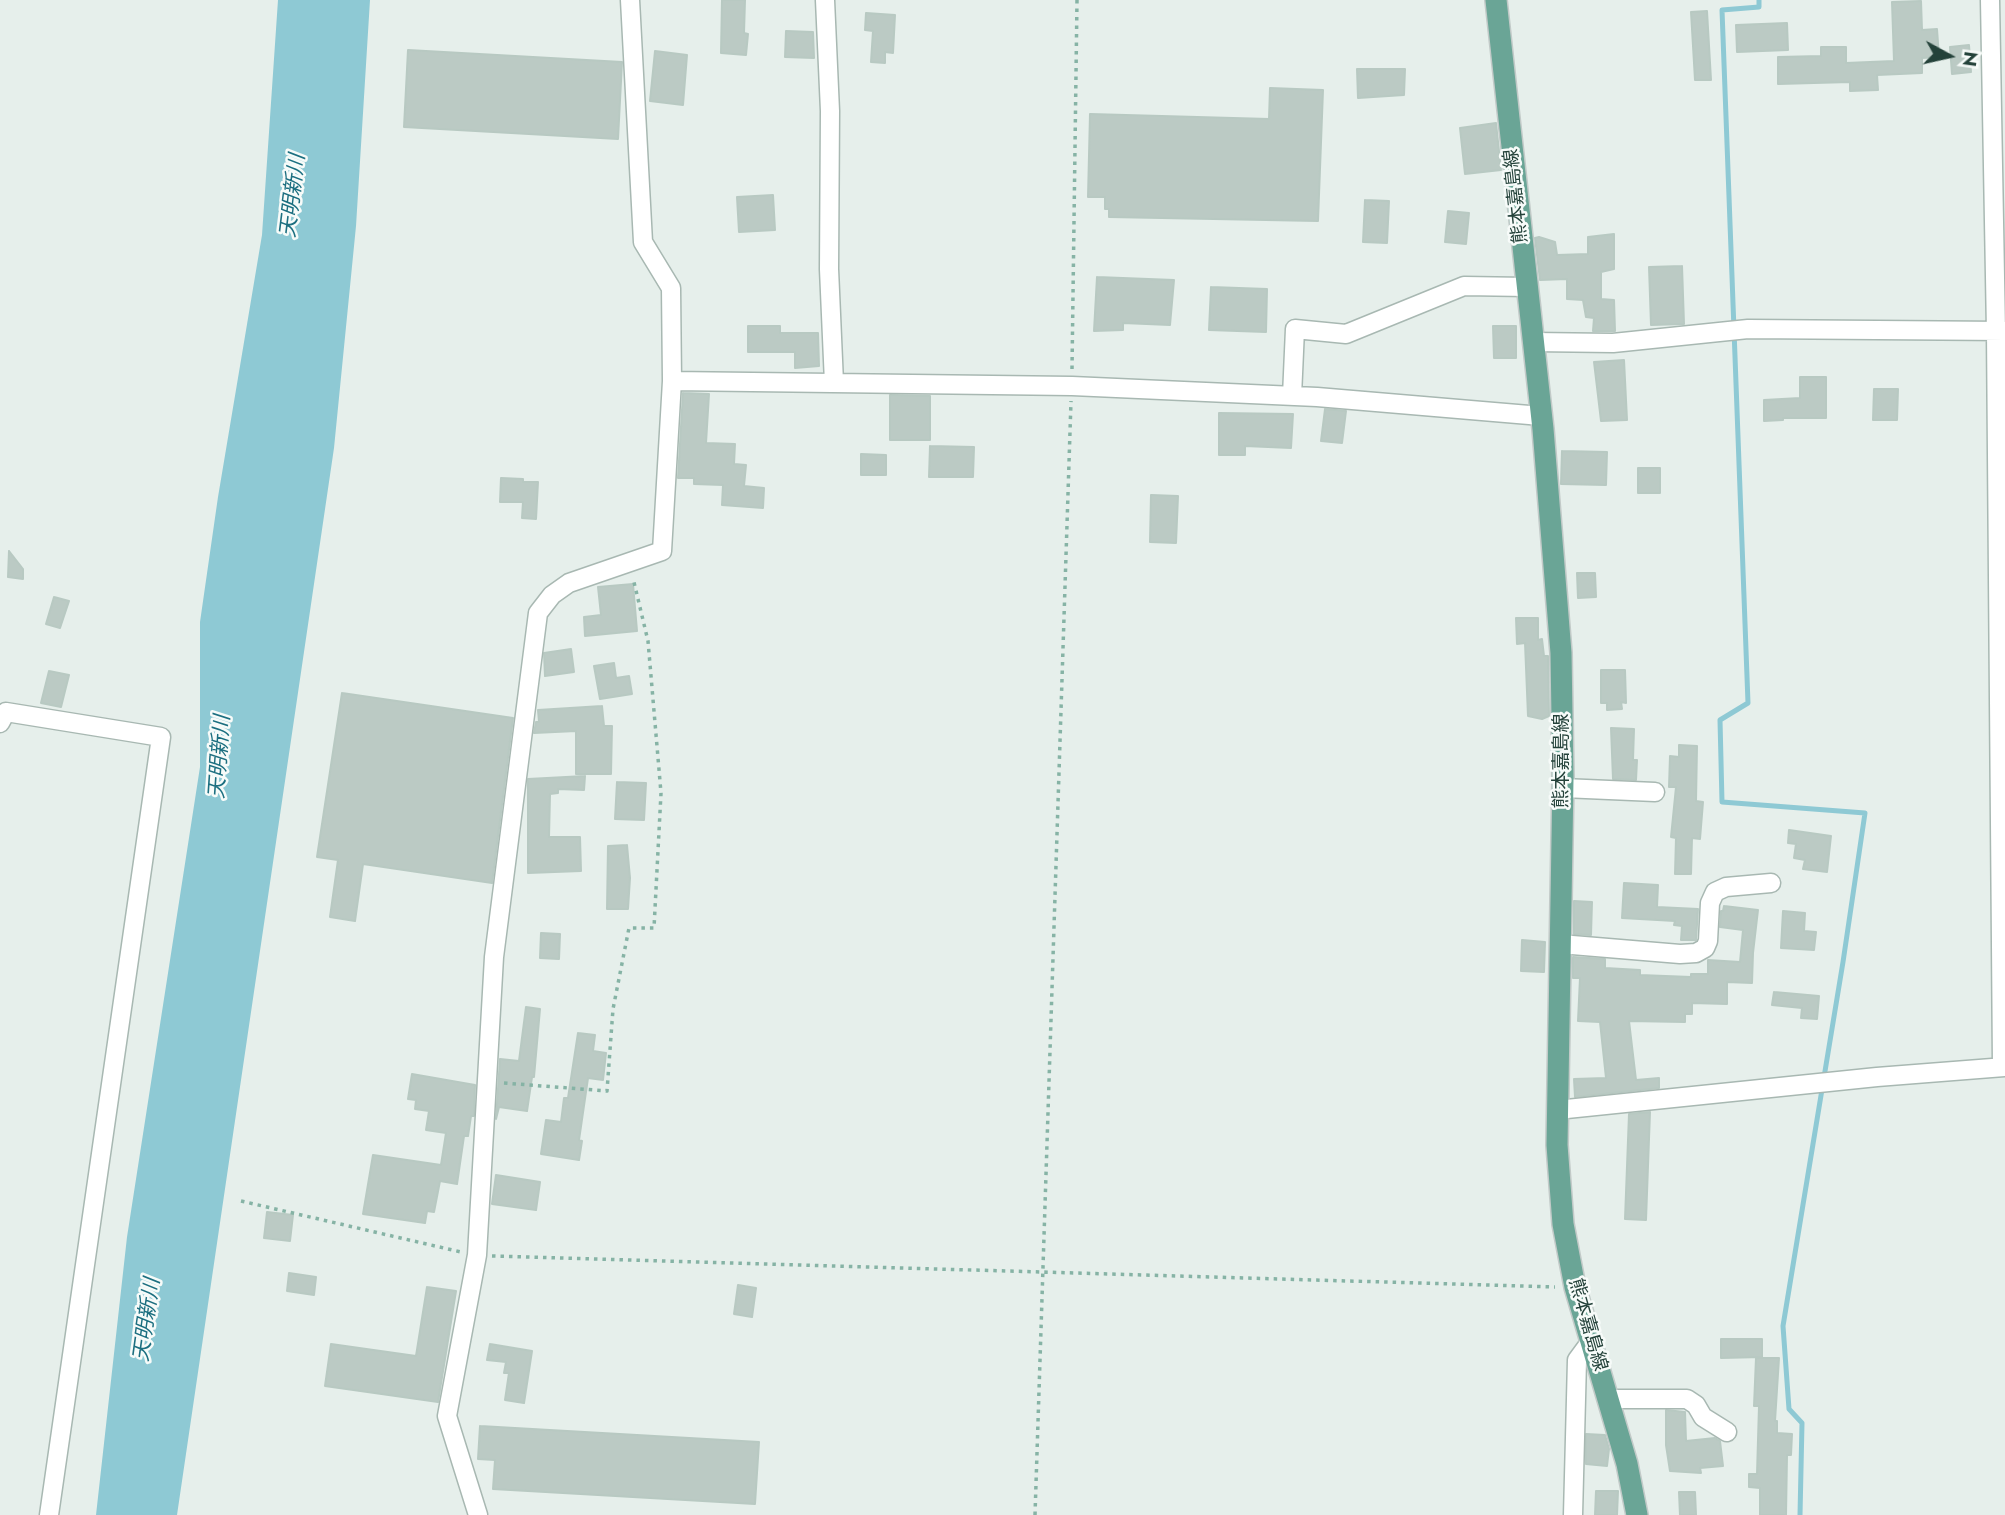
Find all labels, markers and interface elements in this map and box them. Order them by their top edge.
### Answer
north arrow [1914,21,1984,91]
text: N [1956,50,1985,68]
street label: 熊本嘉島線 [1501,148,1533,244]
water label: 天明新川 [276,153,312,239]
water label: 天明新川 [206,714,236,800]
street label: 熊本嘉島線 [1551,714,1573,808]
street label: 熊本嘉島線 [1563,1276,1611,1374]
water label: 天明新川 [130,1277,166,1363]

